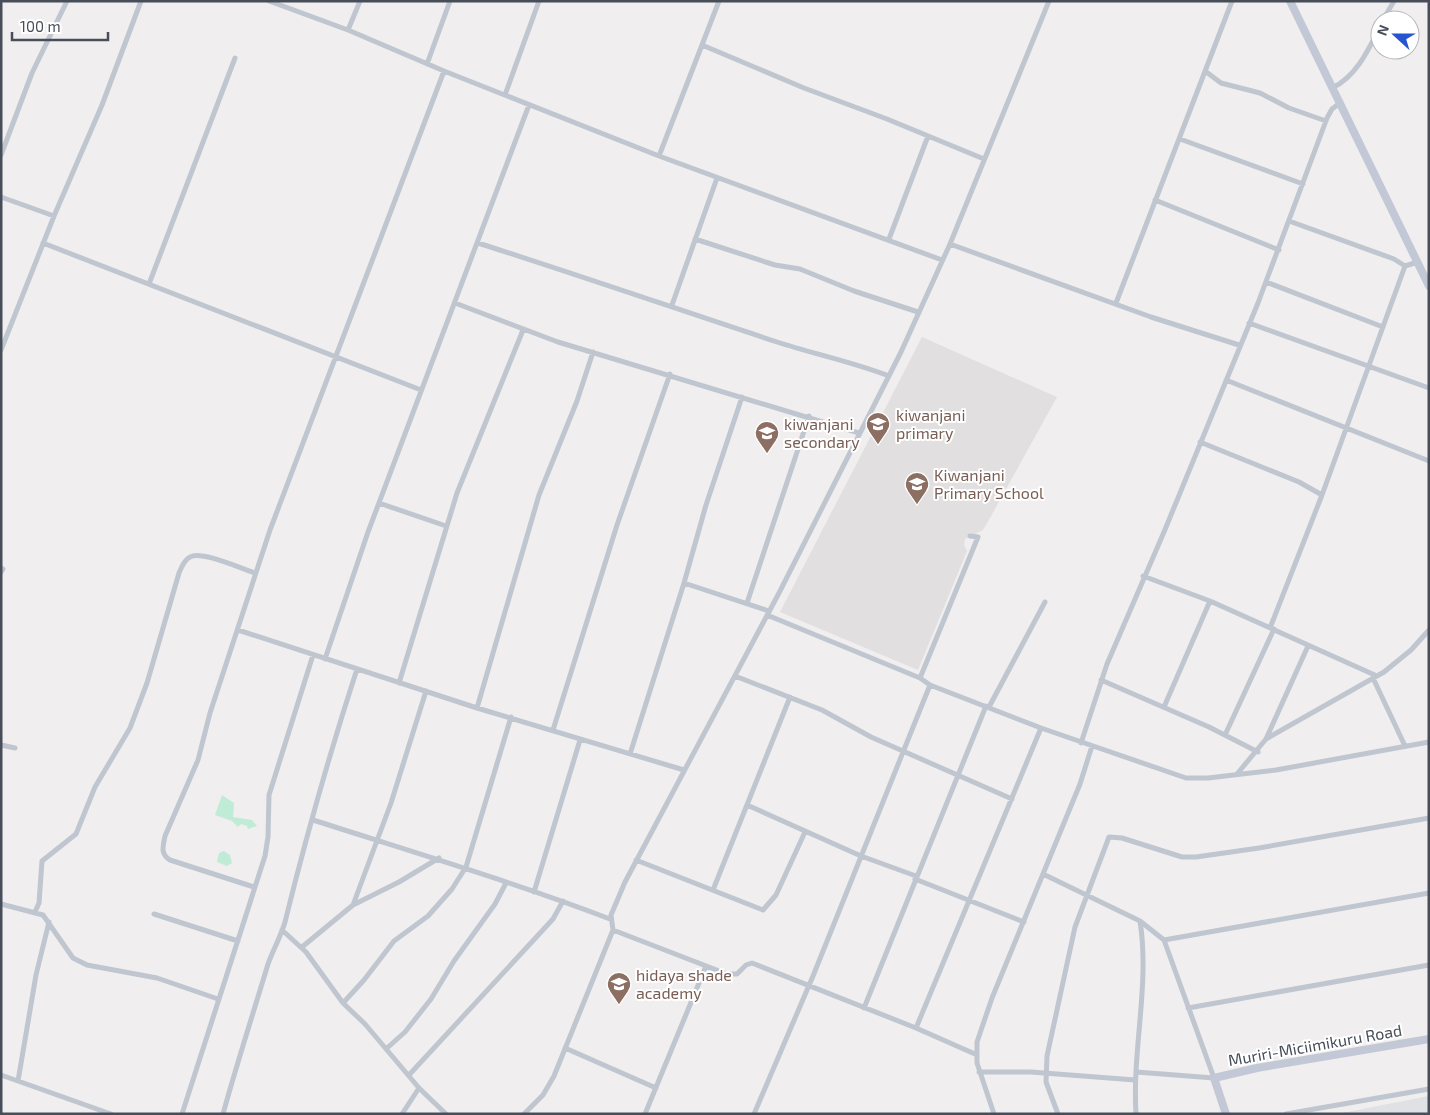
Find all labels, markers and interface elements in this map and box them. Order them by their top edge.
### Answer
scale bar [12,10,109,42]
north arrow [1370,10,1420,60]
text: 100 m [20,17,61,35]
text: N [1373,22,1392,38]
place label: kiwanjani primary [896,405,965,442]
school or university icon: kiwanjani primary [865,411,891,445]
place label: kiwanjani secondary [784,414,860,451]
school or university icon: kiwanjani secondary [754,420,780,454]
place label: Kiwanjani Primary School [934,465,1044,502]
school or university icon: Kiwanjani Primary School [904,471,930,505]
place label: hidaya shade academy [636,965,732,1002]
school or university icon: hidaya shade academy [606,971,632,1005]
street label: Muriri-Miciimikuru Road [1227,1020,1403,1069]

